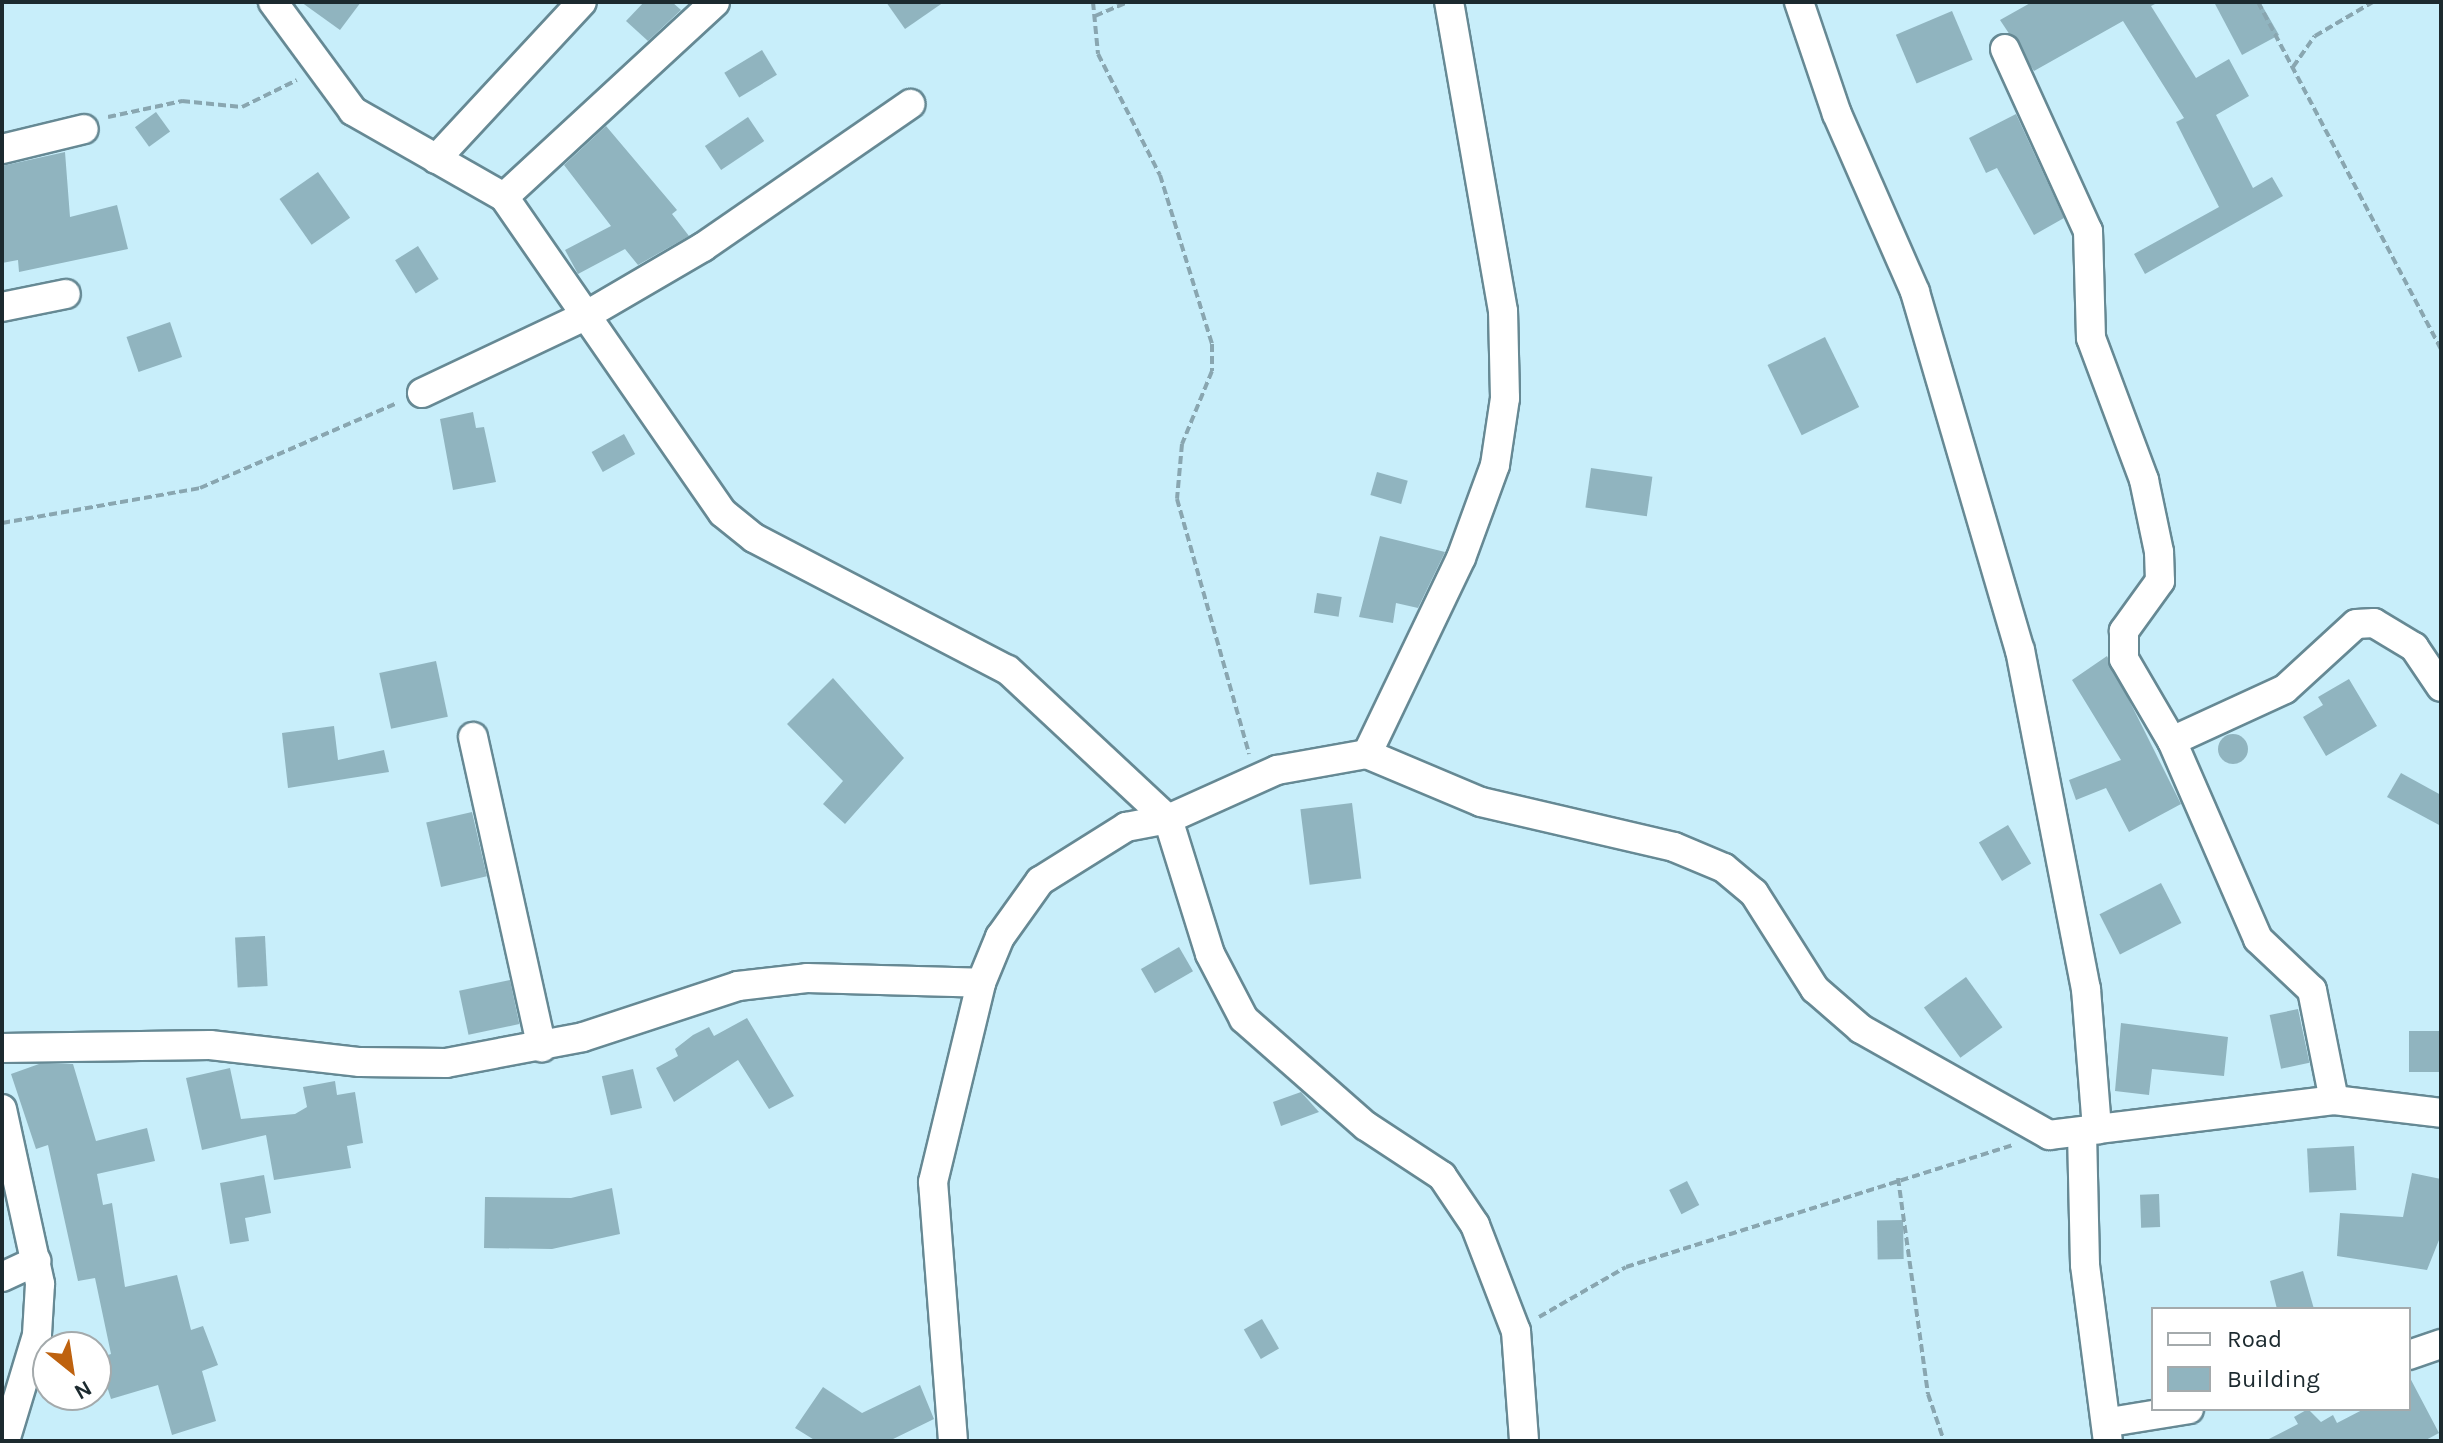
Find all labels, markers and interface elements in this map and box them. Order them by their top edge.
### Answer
legend [2151,1307,2411,1411]
text: Road [2227,1325,2282,1353]
north arrow [32,1331,112,1411]
text: Building [2227,1365,2320,1393]
text: N [70,1375,96,1405]

